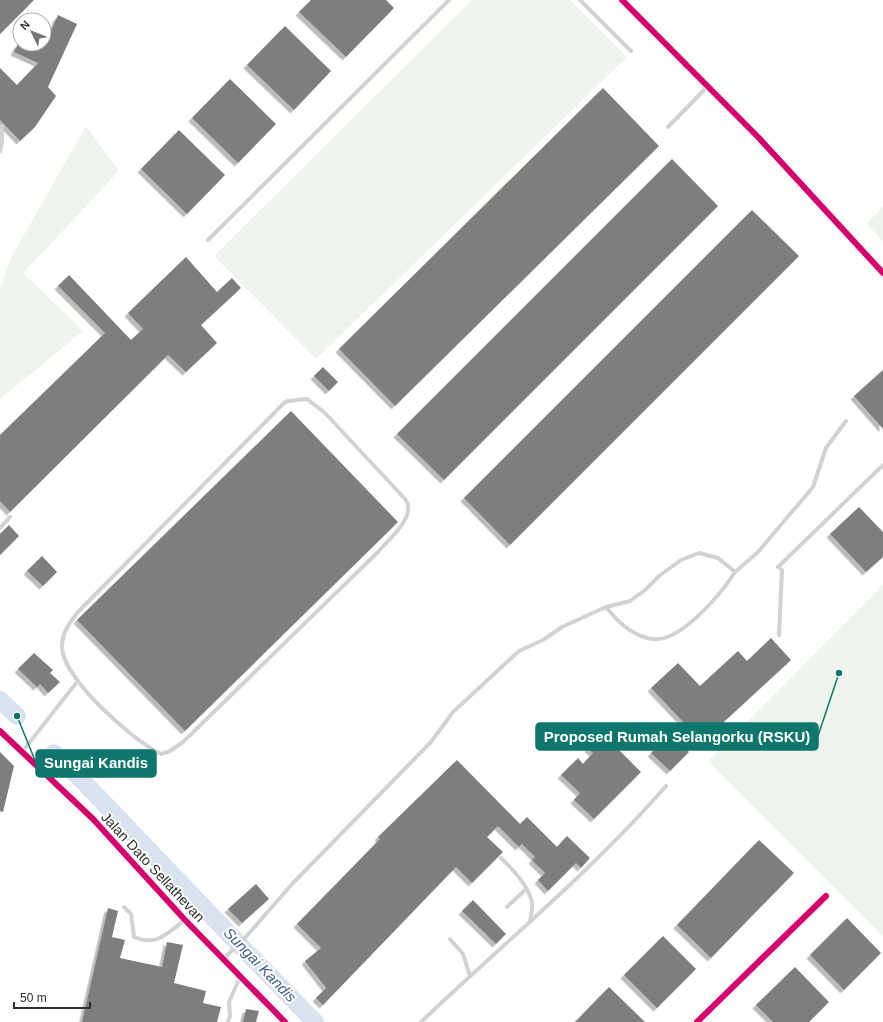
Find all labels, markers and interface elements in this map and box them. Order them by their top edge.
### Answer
north arrow [12,12,52,52]
text: N [18,18,32,32]
callout: Proposed Rumah Selangorku (RSKU) [536,723,818,750]
text: Proposed Rumah Selangorku (RSKU) [544,728,810,745]
callout: Sungai Kandis [36,750,156,777]
text: Sungai Kandis [44,754,148,771]
street label: Jalan Dato Sellathevan [98,809,208,925]
water label: Sungai Kandis [221,924,300,1006]
scale bar [14,984,90,1010]
text: 50 m [20,991,47,1005]

